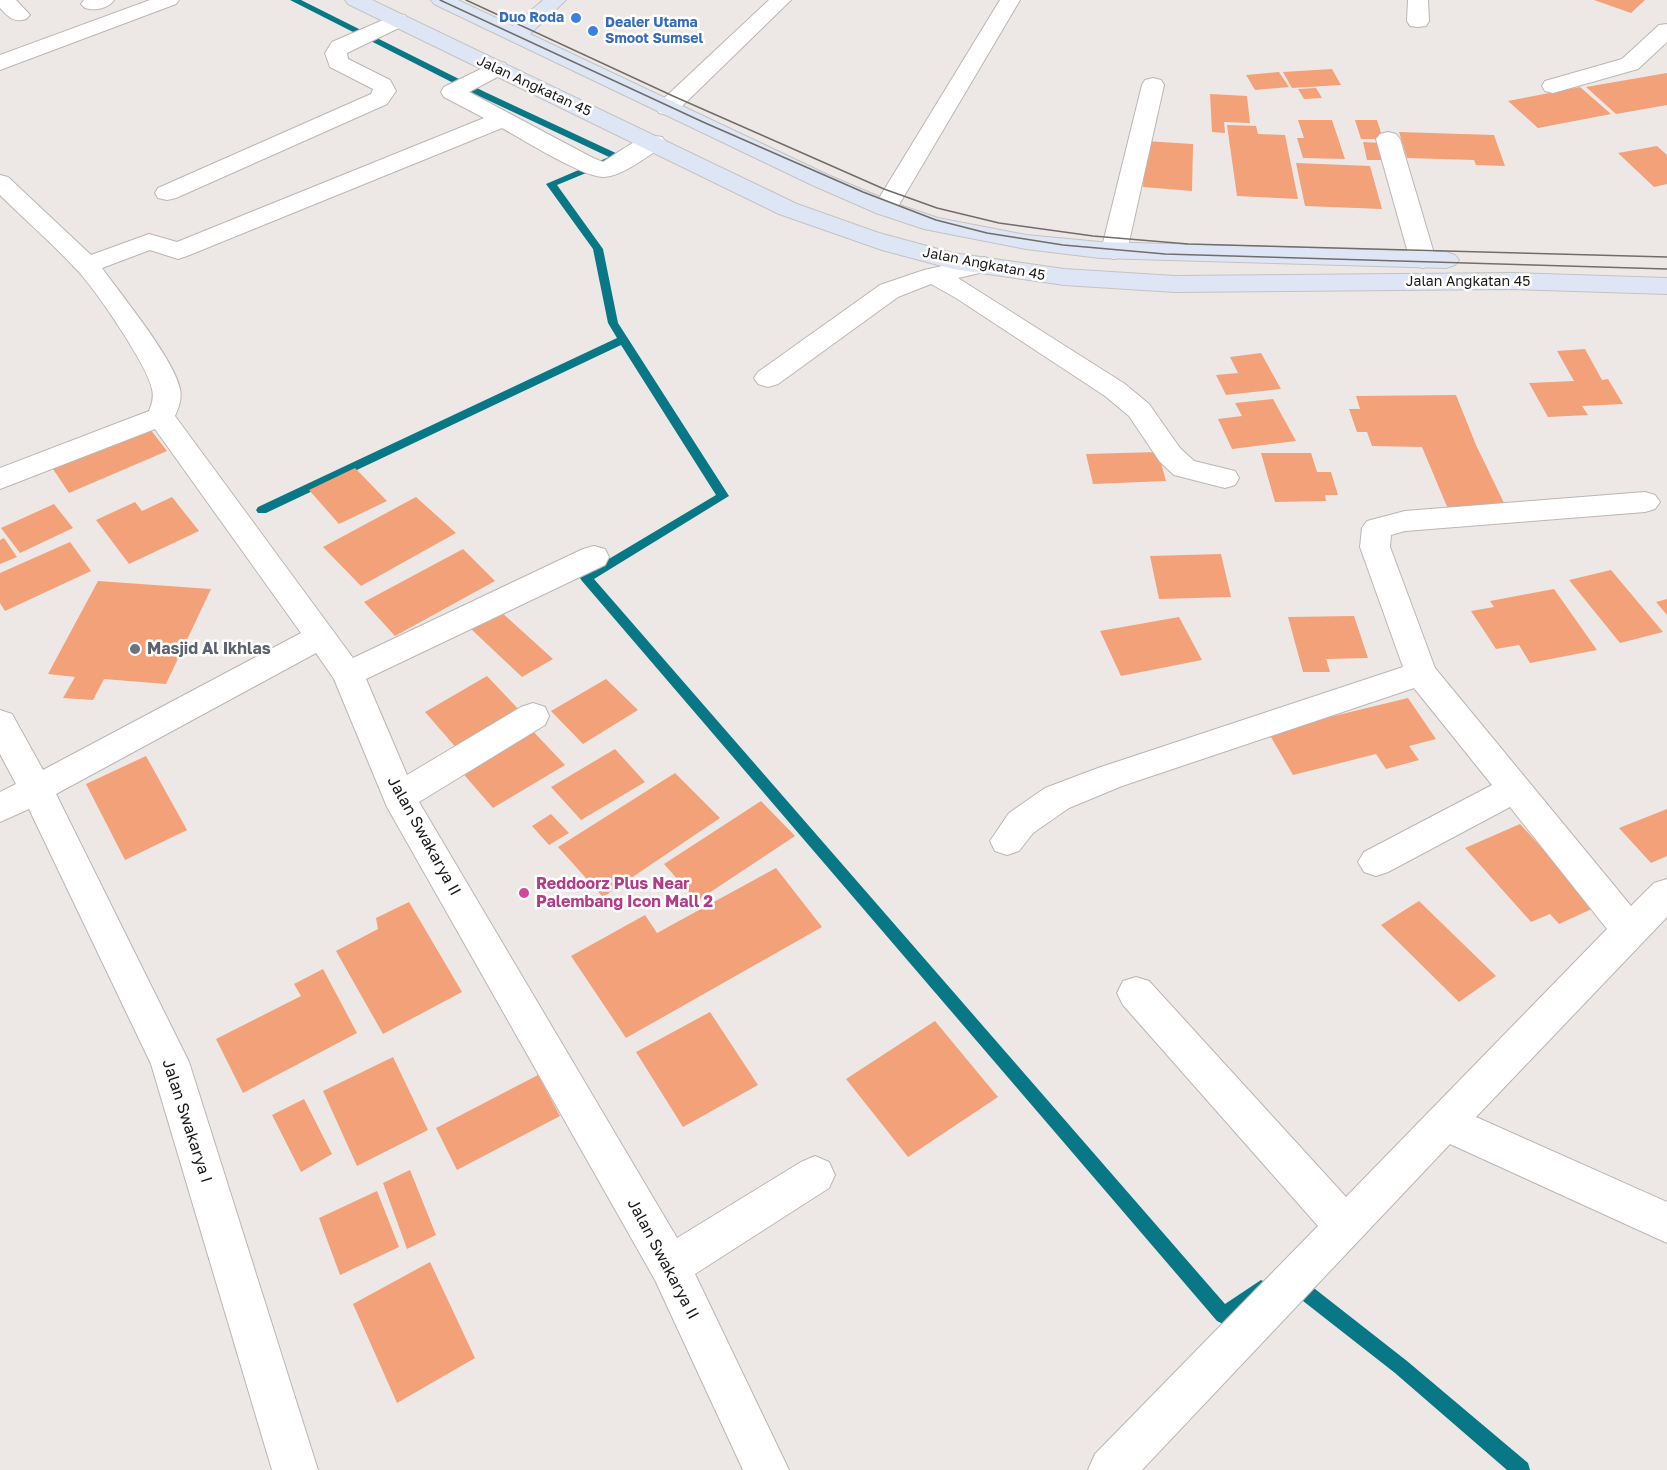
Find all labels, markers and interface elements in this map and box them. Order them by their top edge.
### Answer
place label: Duo Roda [499,10,564,26]
marker: Duo Roda [569,11,583,25]
place label: Dealer Utama Smoot Sumsel [605,15,703,48]
marker: Dealer Utama Smoot Sumsel [586,24,600,38]
street label: Jalan Angkatan 45 [474,52,594,120]
street label: Jalan Angkatan 45 [921,244,1047,284]
street label: Jalan Angkatan 45 [1406,274,1530,290]
place label: Masjid Al Ikhlas [147,639,271,659]
marker: Masjid Al Ikhlas [128,642,142,656]
street label: Jalan Swakarya II [383,773,465,899]
place label: Reddoorz Plus Near Palembang Icon Mall 2 [536,874,713,912]
marker: Reddoorz Plus Near Palembang Icon Mall 2 [517,886,531,900]
street label: Jalan Swakarya I [158,1057,216,1185]
street label: Jalan Swakarya II [623,1195,703,1323]

